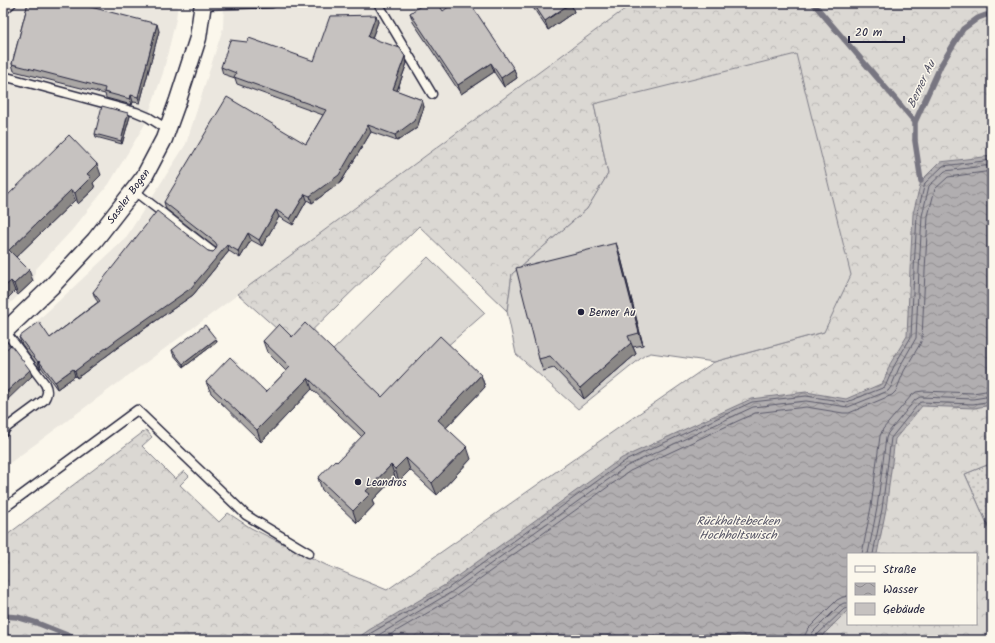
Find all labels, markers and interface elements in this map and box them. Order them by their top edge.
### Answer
scale bar [849,18,904,44]
text: 20 m [855,23,883,42]
water label: Berner Au [902,56,941,111]
street label: Saseler Bogen [103,165,155,228]
place label: Berner Au [589,304,636,322]
marker: Berner Au [576,307,586,317]
place label: Leandros [366,474,407,492]
marker: Leandros [353,477,363,487]
water label: Rückhaltebecken Hochholtswisch [696,512,781,545]
legend [847,553,977,625]
text: Straße [883,560,917,579]
text: Wasser [883,580,919,599]
text: Gebäude [883,600,925,619]

